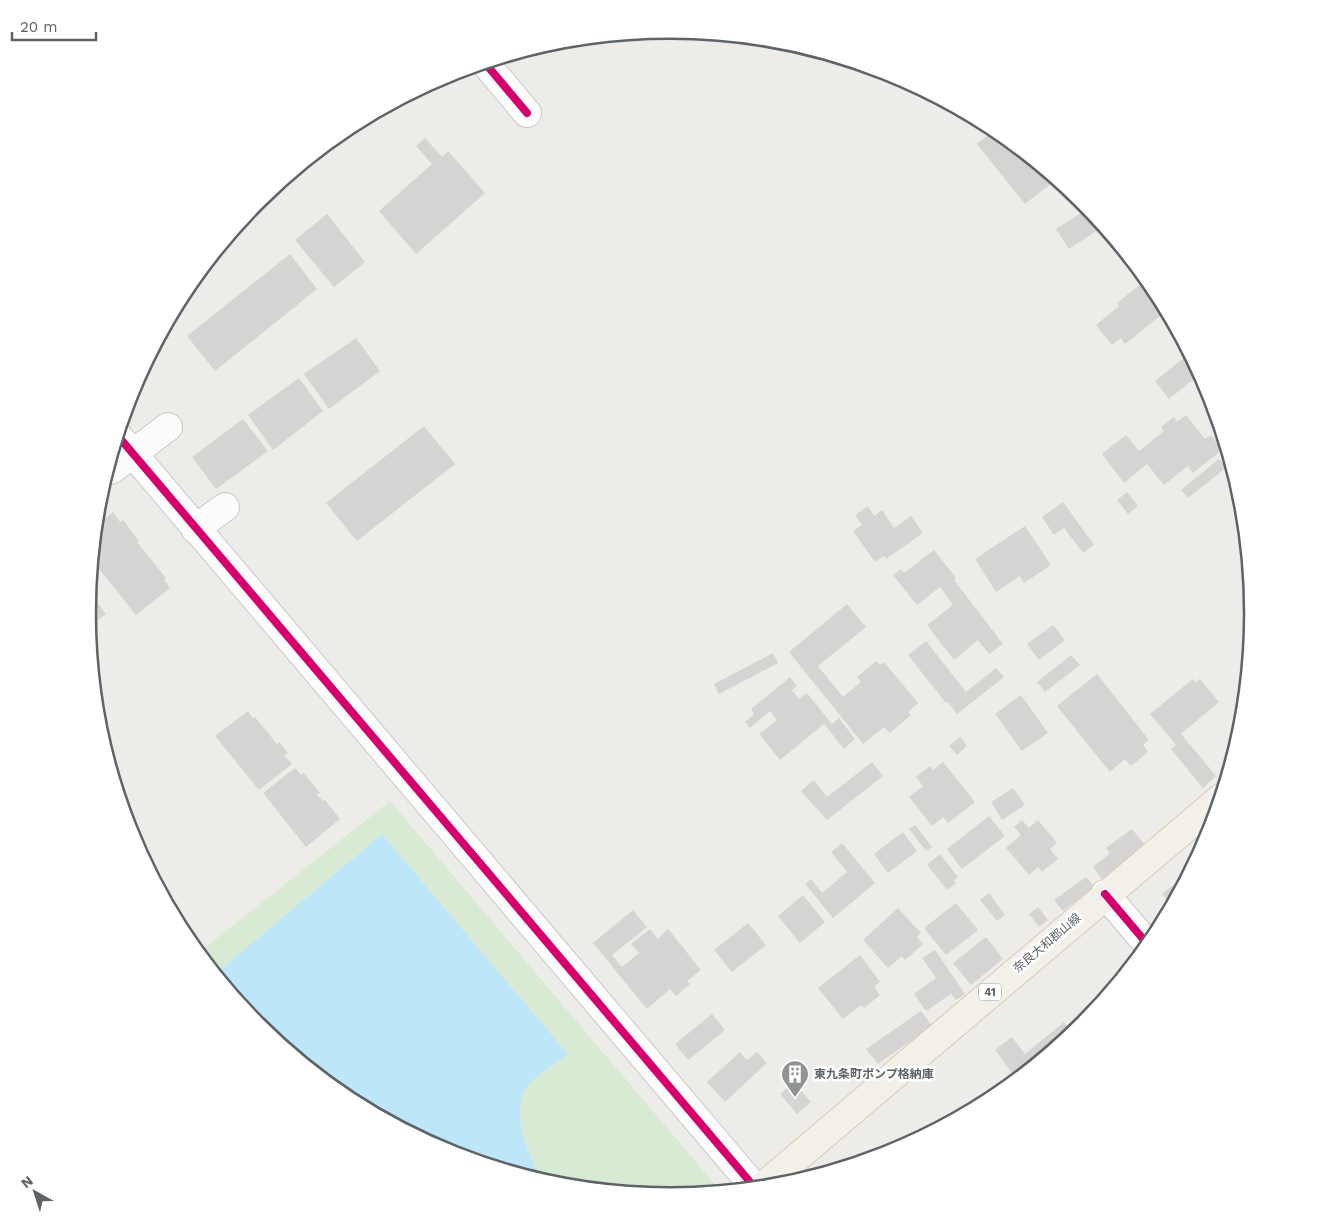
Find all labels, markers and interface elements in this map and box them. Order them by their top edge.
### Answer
scale bar [12,10,96,42]
text: 20 m [20,18,58,36]
street label: 奈良大和郡山線 [1010,911,1084,975]
road number: 41 [979,984,1001,1000]
building icon: 東九条町ポンプ格納庫 [780,1059,810,1098]
place label: 東九条町ポンプ格納庫 [814,1067,934,1081]
north arrow [10,1167,60,1217]
text: N [18,1172,36,1191]

